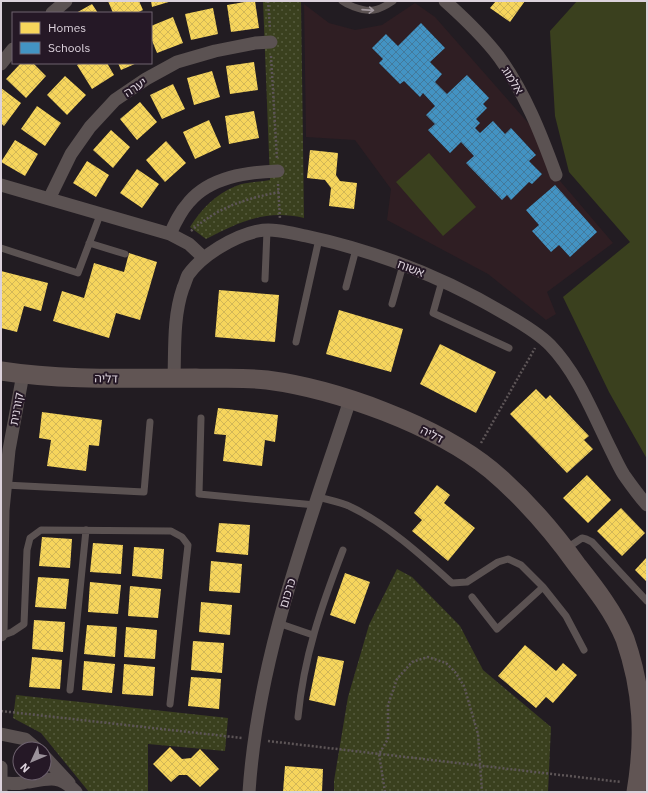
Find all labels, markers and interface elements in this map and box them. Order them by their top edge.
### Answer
one-way arrow [361,7,374,14]
legend [12,12,152,64]
text: Homes [48,20,86,35]
text: Schools [48,40,91,55]
street label: אלמוג [499,63,527,97]
street label: יערה [121,74,149,100]
street label: אשוח [395,256,427,280]
street label: דליה [94,370,118,386]
street label: קורנית [6,391,26,427]
street label: דליה [418,422,446,446]
street label: כרכום [275,576,299,610]
north arrow [12,741,52,781]
text: N [17,760,33,776]

